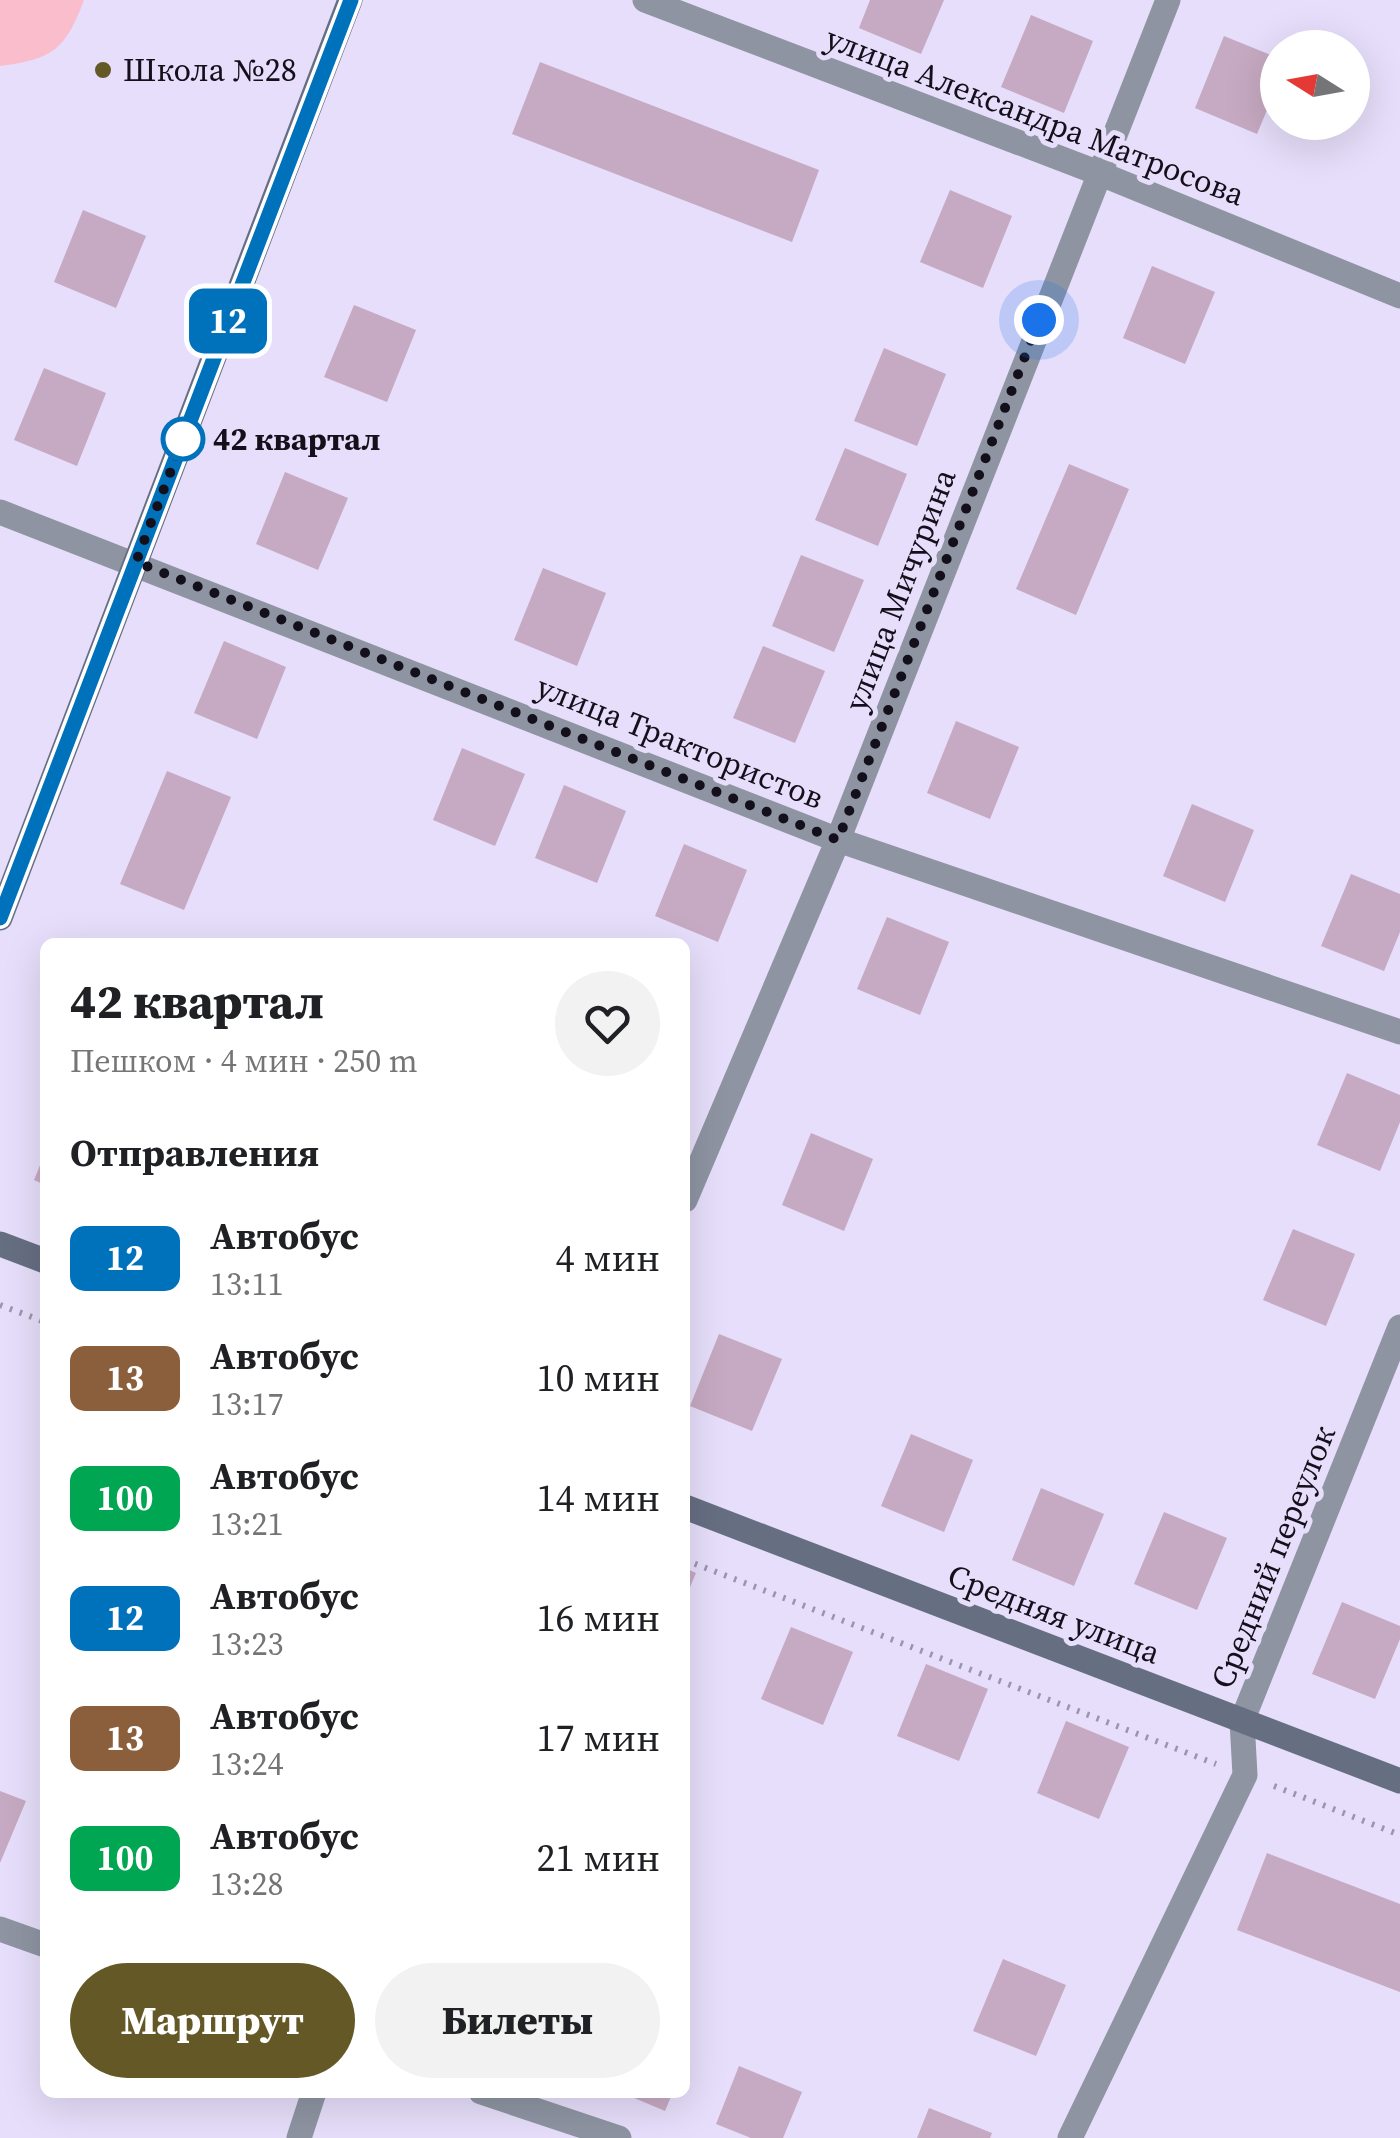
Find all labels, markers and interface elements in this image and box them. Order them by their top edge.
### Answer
street label: улица Александра Матросова [819,16,1251,217]
north arrow [1260,30,1370,140]
map controls [1260,30,1370,140]
place label: Школа №28 [123,48,297,92]
marker: Школа №28 [92,59,114,81]
line badge: 12 [183,288,273,354]
your location [1014,295,1064,345]
text: 12 [209,297,247,345]
place label: 42 квартал [213,417,381,461]
marker: 42 квартал [162,418,204,460]
street label: улица Мичурина [834,462,967,718]
street label: улица Трактористов [530,664,830,820]
text: 42 квартал [70,968,324,1034]
button: heart [555,971,660,1076]
text: Пешком · 4 мин · 250 m [70,1039,418,1083]
text: Отправления [70,1127,319,1179]
text: Автобус [210,1210,359,1262]
text: 4 мин [555,1232,660,1284]
text: 12 [106,1234,144,1282]
text: 13:11 [210,1262,284,1306]
text: Автобус [210,1330,359,1382]
text: 10 мин [536,1352,660,1404]
text: 13 [106,1354,144,1402]
text: 13:17 [210,1382,284,1426]
street label: Средний переулок [1200,1419,1346,1695]
text: Автобус [210,1450,359,1502]
text: 14 мин [536,1472,660,1524]
text: 100 [97,1474,153,1522]
text: 13:21 [210,1502,284,1546]
street label: Средняя улица [941,1553,1167,1675]
text: Автобус [210,1570,359,1622]
text: 16 мин [536,1592,660,1644]
text: 12 [106,1594,144,1642]
text: 13:23 [210,1622,284,1666]
text: Автобус [210,1690,359,1742]
text: 17 мин [536,1712,660,1764]
text: 13 [106,1714,144,1762]
text: 13:24 [210,1742,284,1786]
text: Автобус [210,1810,359,1862]
text: 21 мин [536,1832,660,1884]
text: 100 [97,1834,153,1882]
text: 13:28 [210,1862,284,1906]
button: Маршрут [70,1963,355,2078]
button: Билеты [375,1963,660,2078]

